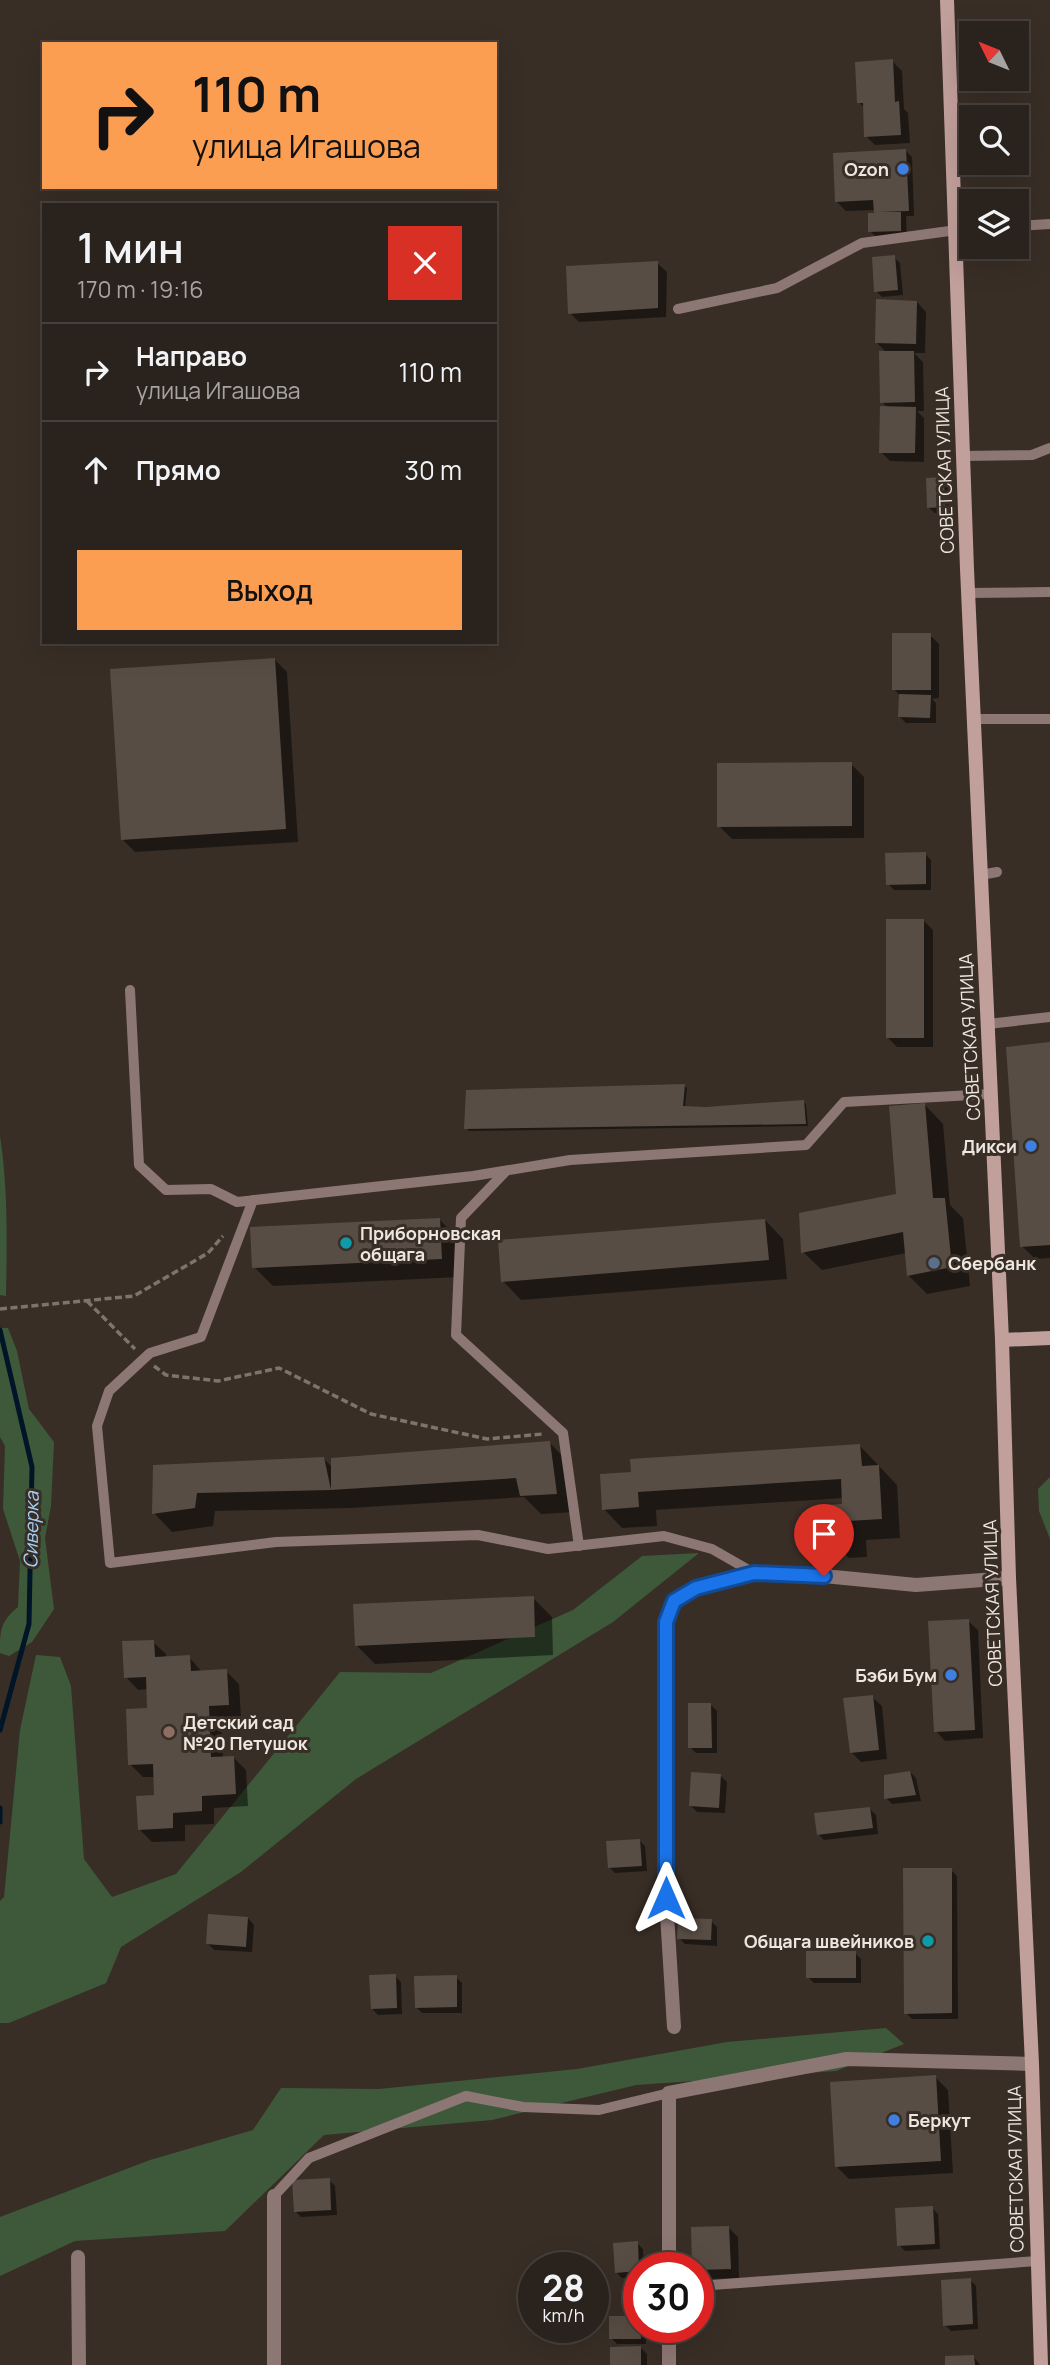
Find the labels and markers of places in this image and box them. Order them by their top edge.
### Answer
place label: Ozon [844,157,889,181]
marker: Ozon [895,161,911,177]
place label: Дикси [962,1134,1017,1158]
marker: Дикси [1023,1138,1039,1154]
place label: Приборновская общага [360,1221,501,1266]
marker: Приборновская общага [338,1235,354,1251]
place label: Сбербанк [948,1251,1037,1275]
marker: Сбербанк [926,1255,942,1271]
pin [794,1504,854,1576]
place label: Бэби Бум [855,1663,937,1687]
marker: Бэби Бум [943,1667,959,1683]
place label: Детский сад №20 Петушок [183,1710,309,1755]
marker: Детский сад №20 Петушок [161,1724,177,1740]
place label: Общага швейников [744,1929,914,1953]
marker: Общага швейников [920,1933,936,1949]
place label: Беркут [908,2108,971,2132]
marker: Беркут [886,2112,902,2128]

